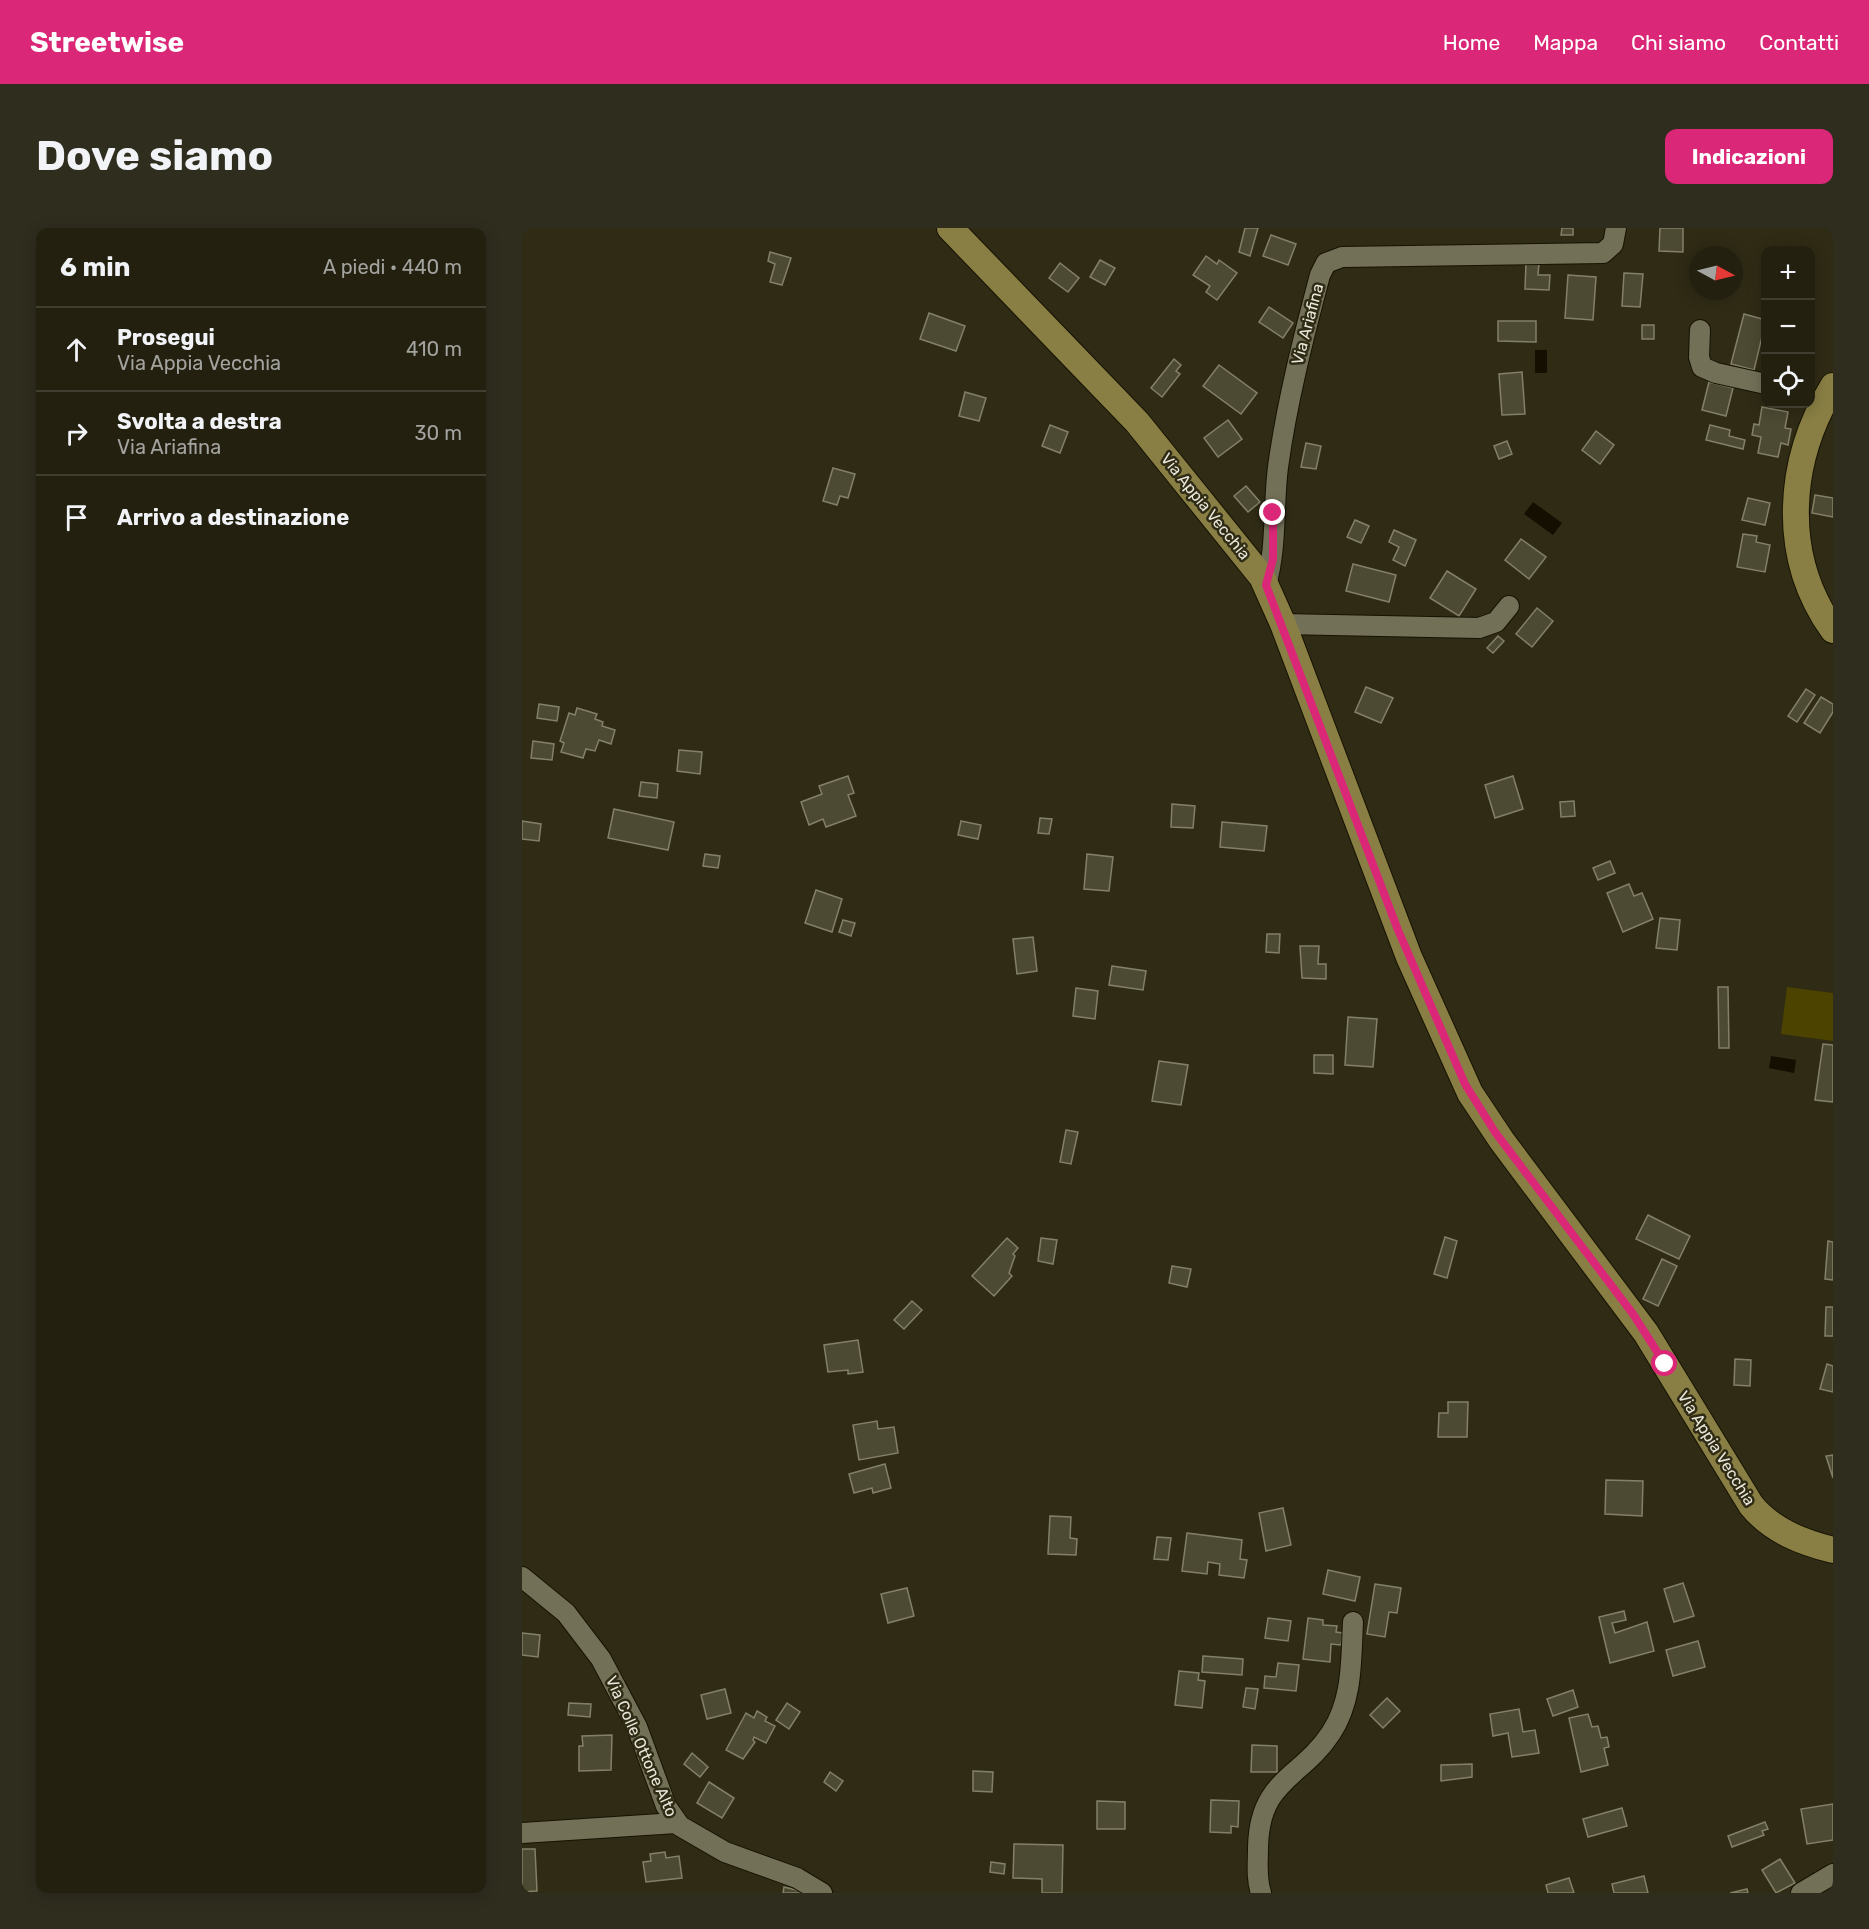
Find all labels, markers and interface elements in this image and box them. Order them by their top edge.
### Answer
text: Streetwise [30,26,184,59]
text: Home [1443,30,1500,55]
text: Mappa [1533,30,1598,55]
text: Chi siamo [1631,30,1726,55]
text: Contatti [1759,30,1839,55]
button: Indicazioni [1665,129,1833,184]
text: Dove siamo [36,131,273,181]
north arrow [1689,246,1743,300]
map controls [1761,246,1815,408]
button: + [1761,246,1815,300]
text: 6 min [60,252,130,283]
text: A piedi · 440 m [323,255,462,279]
street label: Via Ariafina [1288,281,1327,367]
button: − [1761,300,1815,354]
text: Prosegui [117,324,215,351]
icon: ahead [60,333,93,366]
text: 410 m [406,337,462,361]
text: Via Appia Vecchia [117,351,281,375]
button: locate [1761,354,1815,408]
text: Svolta a destra [117,408,282,435]
icon: right [60,417,93,450]
text: 30 m [415,421,462,445]
text: Via Ariafina [117,435,221,459]
street label: Via Appia Vecchia [1157,449,1254,563]
route end [1259,499,1285,525]
icon: arrive [60,501,93,534]
text: Arrivo a destinazione [117,504,349,531]
route start [1651,1350,1677,1376]
street label: Via Appia Vecchia [1674,1388,1759,1509]
street label: Via Colle Ottone Alto [602,1673,681,1820]

